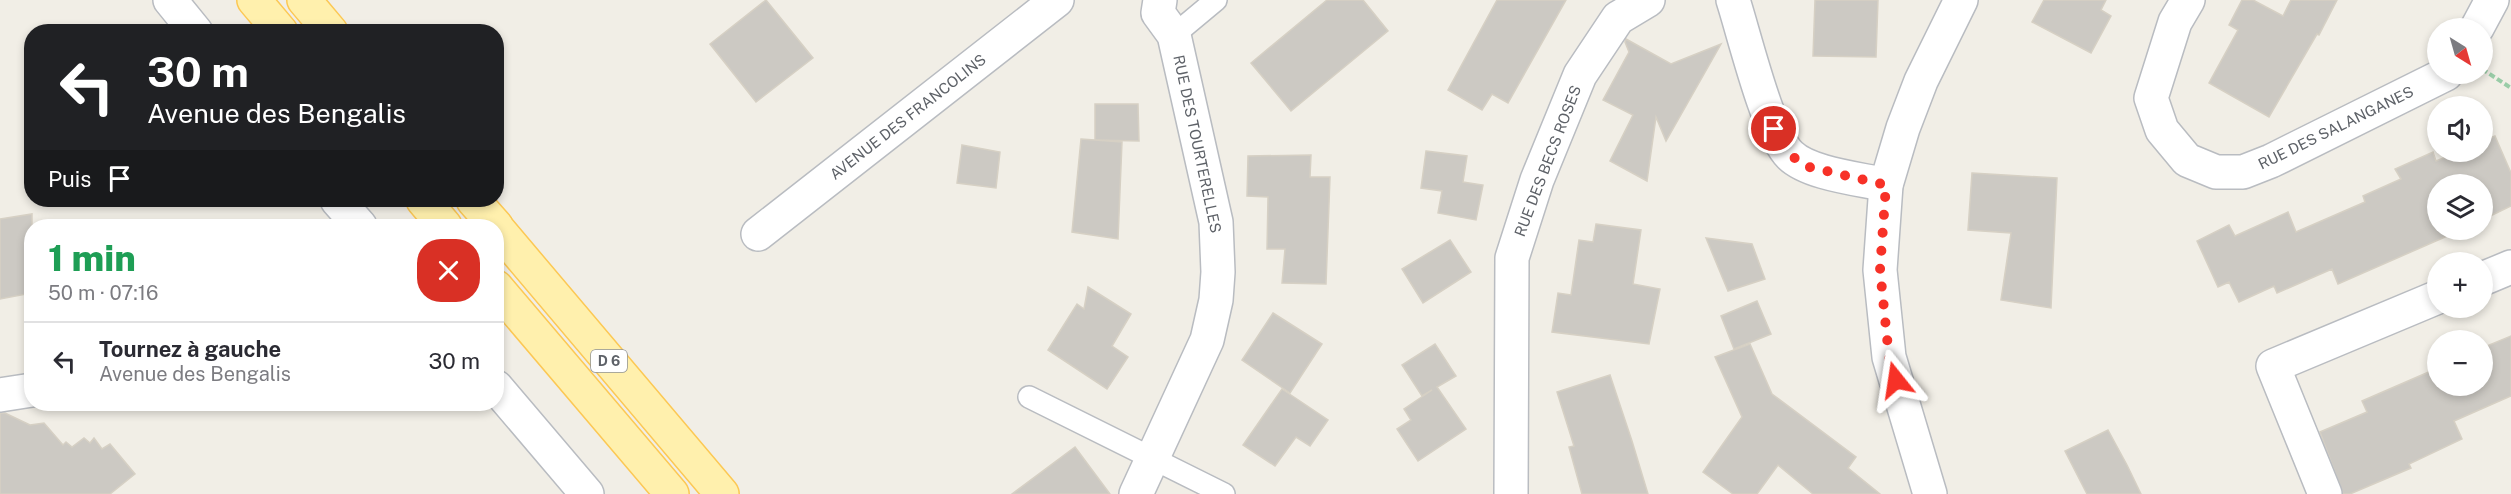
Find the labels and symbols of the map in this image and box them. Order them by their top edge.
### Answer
north arrow [2427,18,2493,84]
street label: AVENUE DES FRANCOLINS [826,50,989,183]
street label: RUE DES TOURTERELLES [1170,53,1225,234]
street label: RUE DES BECS ROSES [1511,83,1584,239]
street label: RUE DES SALANGANES [2255,83,2416,173]
pin [1748,103,1799,154]
position arrow [1864,348,1928,412]
road number: D 6 [591,350,627,372]

